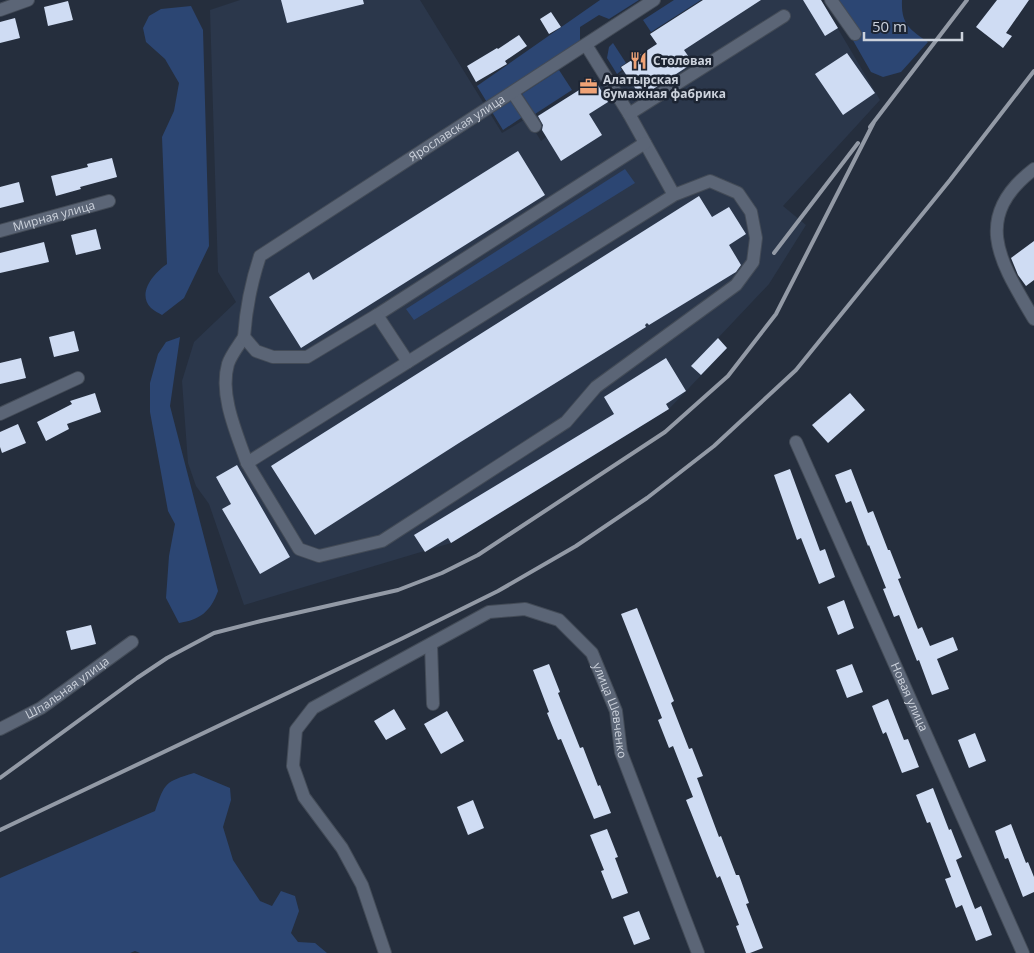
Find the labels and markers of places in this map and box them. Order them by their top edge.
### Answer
restaurant icon: Столовая [629,51,649,71]
place label: Столовая [653,52,712,69]
place label: Алатырская бумажная фабрика [603,71,726,102]
office icon: Алатырская бумажная фабрика [579,77,599,97]

